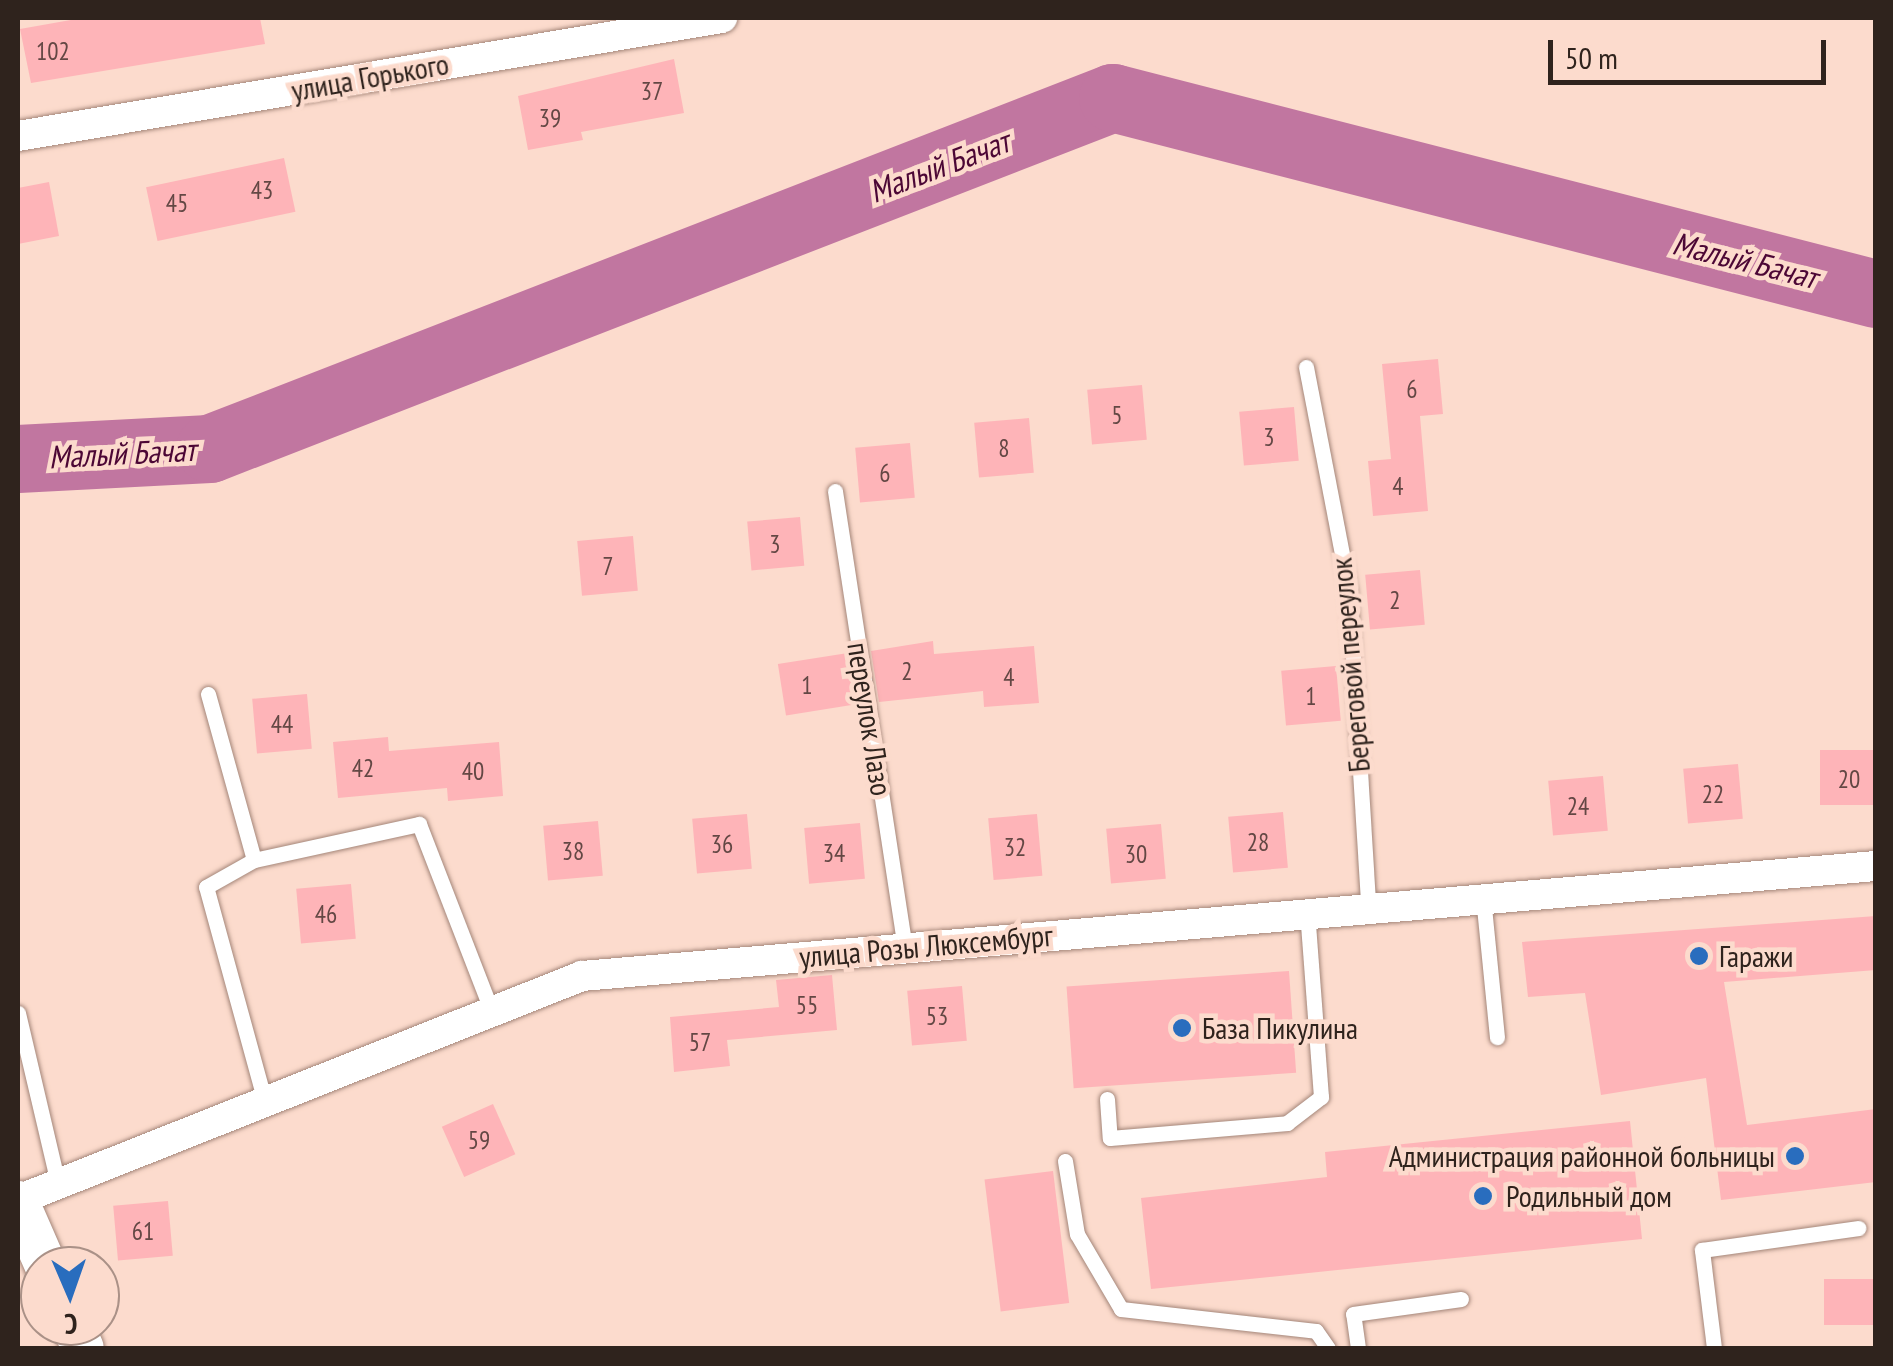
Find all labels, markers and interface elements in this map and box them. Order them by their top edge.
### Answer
scale bar [1553,20,1830,82]
house number: 102 [36,36,70,66]
text: 50 m [1565,38,1618,77]
street label: улица Горького [289,45,451,109]
house number: 37 [641,76,663,106]
house number: 39 [539,103,561,133]
water label: Малый Бачат [863,122,1015,210]
house number: 43 [251,175,273,205]
house number: 45 [166,188,188,218]
water label: Малый Бачат [1669,224,1821,296]
house number: 6 [1406,374,1418,404]
house number: 5 [1111,400,1123,430]
house number: 3 [1263,422,1275,452]
water label: Малый Бачат [48,430,196,476]
house number: 8 [998,433,1010,463]
house number: 6 [879,458,891,488]
house number: 4 [1392,471,1404,501]
house number: 3 [769,529,781,559]
house number: 7 [602,551,614,581]
street label: Береговой переулок [1323,556,1377,774]
house number: 2 [1389,585,1401,615]
street label: переулок Лазо [840,640,900,798]
house number: 2 [901,656,913,686]
house number: 4 [1003,662,1015,692]
house number: 1 [801,670,813,700]
house number: 1 [1305,681,1317,711]
house number: 44 [271,709,293,739]
house number: 42 [352,753,374,783]
house number: 40 [462,756,484,786]
house number: 20 [1838,764,1860,794]
house number: 22 [1702,779,1724,809]
house number: 24 [1567,791,1589,821]
house number: 28 [1247,827,1269,857]
house number: 36 [711,829,733,859]
house number: 32 [1004,832,1026,862]
house number: 38 [562,836,584,866]
house number: 34 [823,838,845,868]
house number: 30 [1125,839,1147,869]
house number: 46 [315,899,337,929]
street label: улица Розы Люксембург [798,917,1054,975]
place label: Гаражи [1719,938,1793,974]
marker: Гаражи [1688,945,1710,967]
house number: 55 [796,990,818,1020]
house number: 53 [926,1001,948,1031]
place label: База Пикулина [1202,1010,1358,1046]
marker: База Пикулина [1171,1017,1193,1039]
house number: 57 [689,1027,711,1057]
house number: 59 [468,1125,490,1155]
place label: Администрация районной больницы [1389,1138,1775,1174]
marker: Администрация районной больницы [1784,1145,1806,1167]
place label: Родильный дом [1506,1178,1672,1214]
marker: Родильный дом [1470,1183,1496,1209]
house number: 61 [132,1216,154,1246]
north arrow [20,1246,120,1346]
text: С [64,1306,78,1343]

